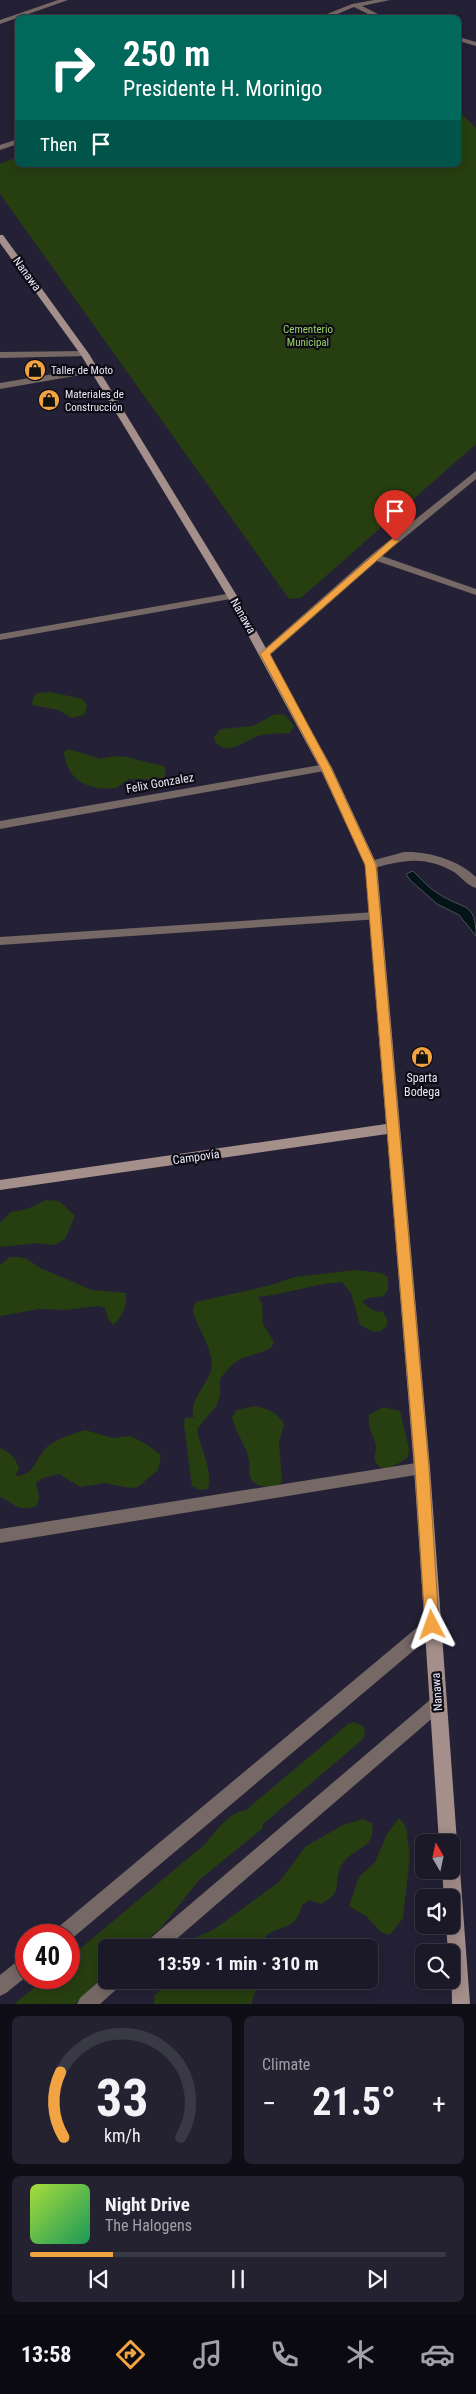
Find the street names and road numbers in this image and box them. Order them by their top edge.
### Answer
street label: Nanawa [10,254,44,294]
street label: Nanawa [227,596,259,636]
street label: Felix Gonzalez [125,770,195,796]
street label: Campovía [172,1147,221,1167]
street label: Nanawa [429,1672,445,1712]

